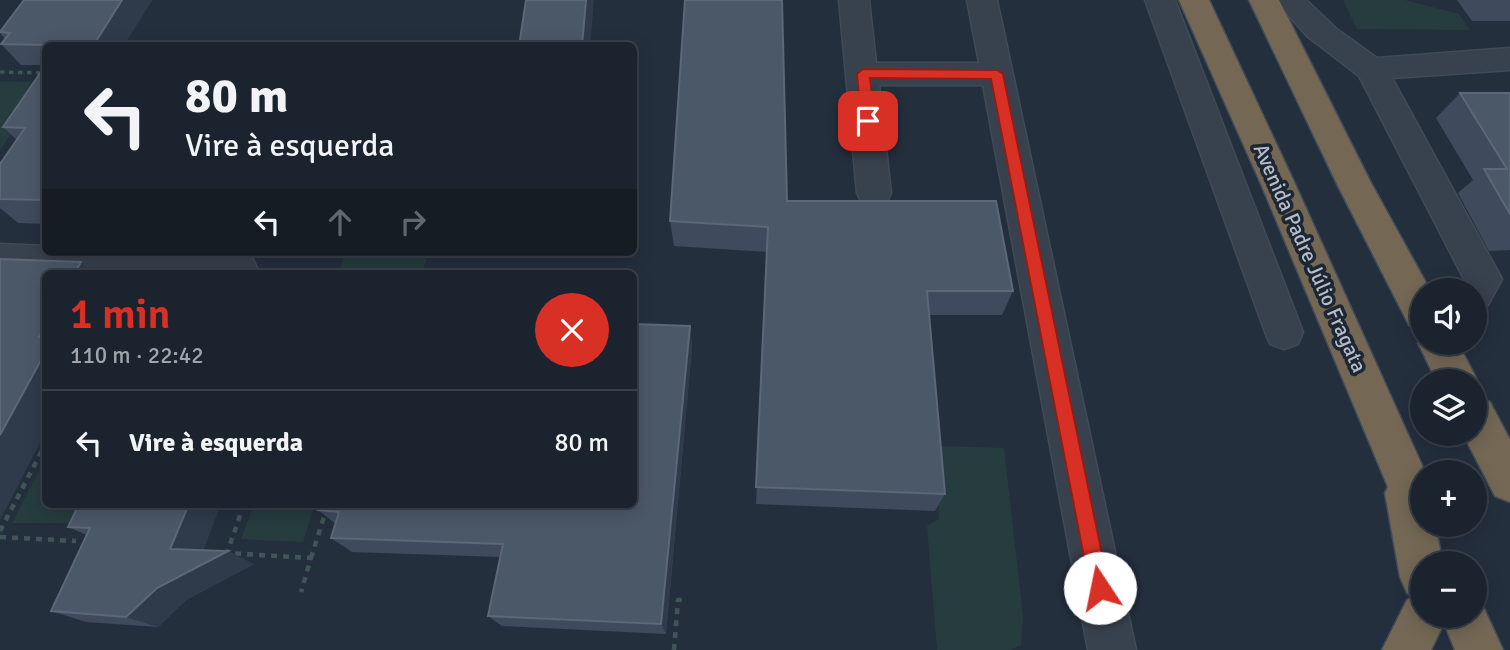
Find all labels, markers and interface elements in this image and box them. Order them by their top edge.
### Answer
text: 80 m [185,66,288,126]
icon: left [70,70,161,161]
pin [838,91,898,151]
icon: arrive [849,102,887,140]
text: Vire à esquerda [185,126,395,165]
street label: Avenida Padre Júlio Fragata [1248,140,1372,376]
icon: left [248,203,286,241]
icon: ahead [321,203,359,241]
icon: right [394,203,432,241]
map controls [1410,278,1487,628]
button: sound [1410,278,1487,355]
text: 1 min [70,289,171,340]
button: close [535,293,609,367]
text: 110 m · 22:42 [70,341,204,370]
button: layers [1410,369,1487,446]
icon: left [70,424,108,462]
text: Vire à esquerda [129,427,303,459]
text: 80 m [554,427,609,459]
button: + [1410,460,1487,537]
position arrow [1063,551,1137,625]
button: − [1410,551,1487,628]

